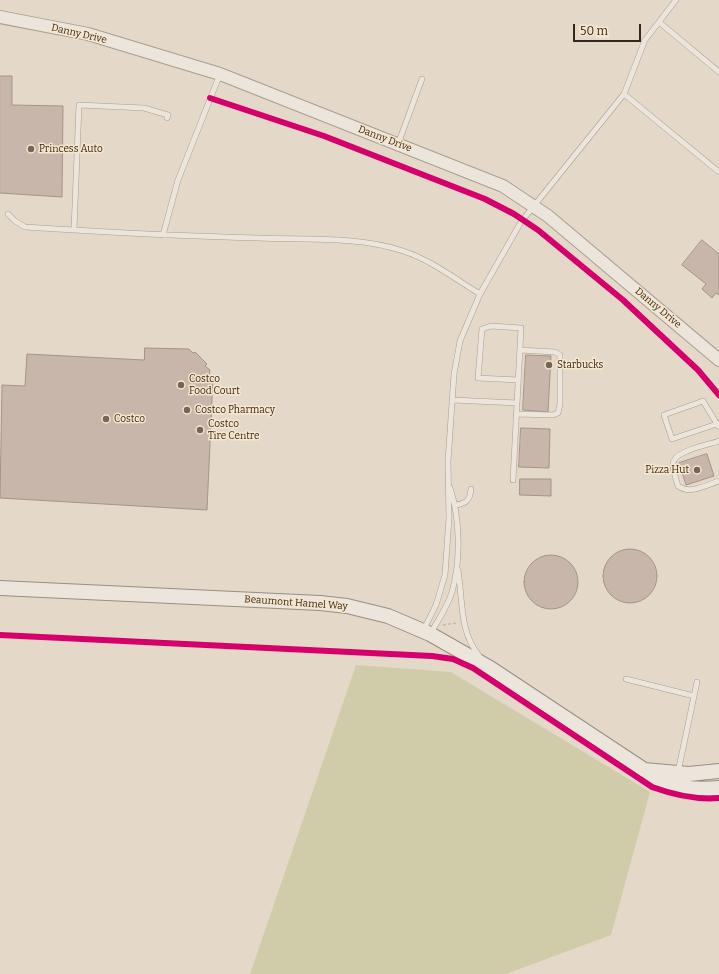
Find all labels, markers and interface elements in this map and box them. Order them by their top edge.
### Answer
scale bar [575,16,643,42]
street label: Danny Drive [50,22,108,46]
text: 50 m [580,24,608,38]
street label: Danny Drive [356,123,414,155]
place label: Princess Auto [39,143,103,155]
marker: Princess Auto [26,144,36,154]
street label: Danny Drive [632,285,684,331]
place label: Starbucks [557,359,603,371]
marker: Starbucks [544,360,554,370]
place label: Costco Food Court [189,373,240,396]
marker: Costco Food Court [176,380,186,390]
place label: Costco Pharmacy [195,404,275,416]
marker: Costco Pharmacy [182,405,192,415]
place label: Costco [114,413,145,425]
marker: Costco [101,414,111,424]
place label: Costco Tire Centre [208,418,260,442]
marker: Costco Tire Centre [195,425,205,435]
place label: Pizza Hut [645,464,689,476]
marker: Pizza Hut [692,465,702,475]
street label: Beaumont Hamel Way [244,593,348,613]

